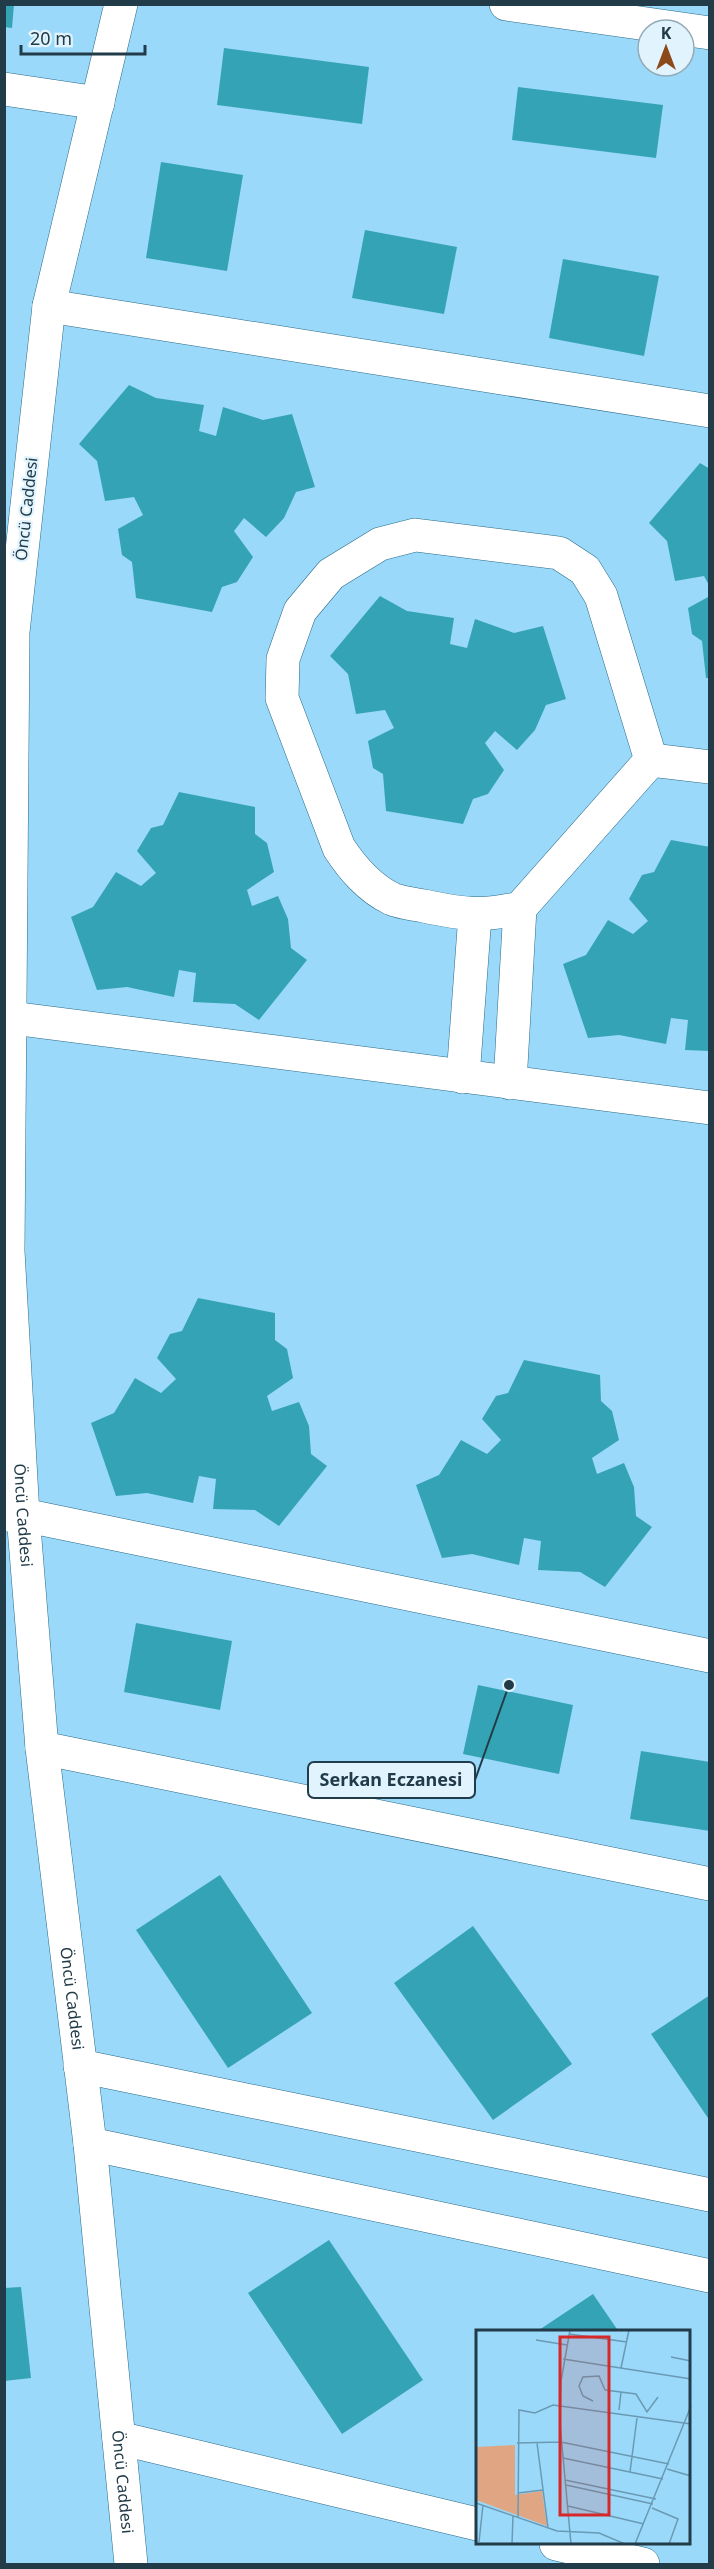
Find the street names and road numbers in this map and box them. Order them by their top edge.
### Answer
street label: Öncü Caddesi [10,456,42,562]
street label: Öncü Caddesi [9,1463,38,1568]
street label: Öncü Caddesi [55,1946,90,2051]
street label: Öncü Caddesi [107,2429,139,2535]

